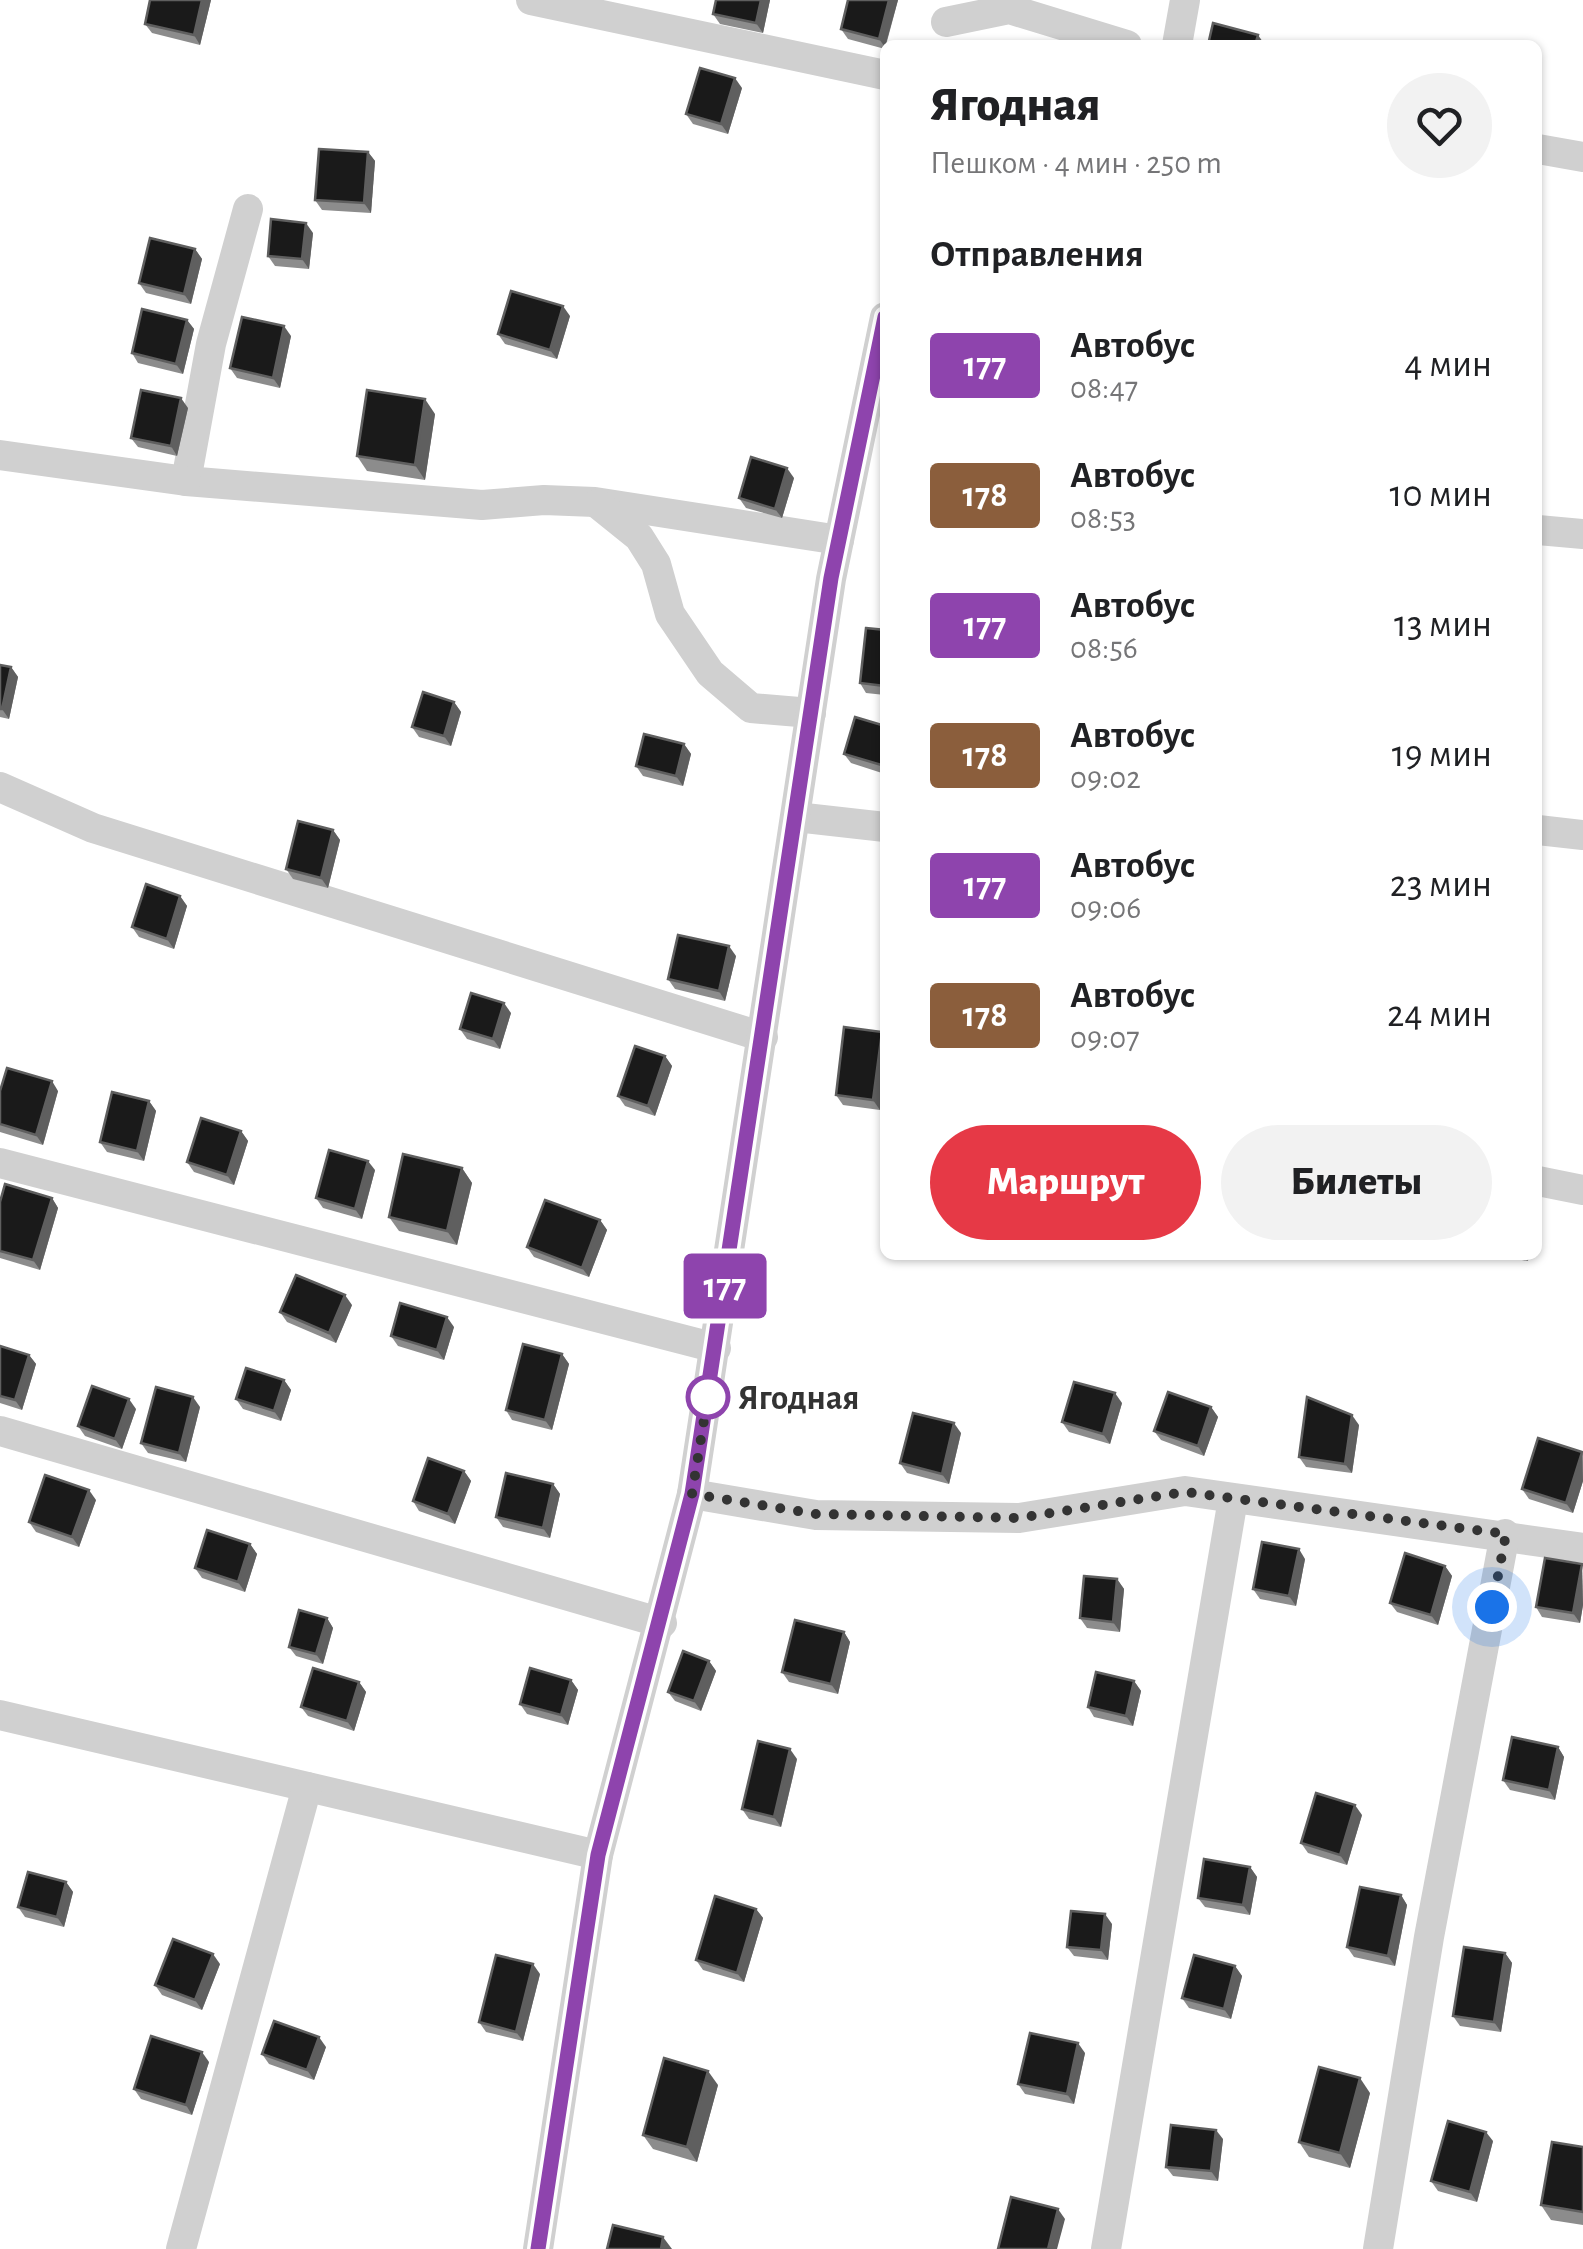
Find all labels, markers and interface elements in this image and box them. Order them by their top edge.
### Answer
button: heart [1387,73,1492,178]
text: Ягодная [930,82,1100,130]
text: Пешком · 4 мин · 250 m [930,147,1222,179]
text: Отправления [930,236,1144,274]
text: Автобус [1070,327,1195,365]
text: 4 мин [1404,346,1492,384]
text: 177 [964,348,1006,383]
text: 08:47 [1070,372,1138,404]
text: Автобус [1070,457,1195,495]
text: 10 мин [1389,476,1492,514]
text: 178 [963,478,1007,513]
text: 08:53 [1070,502,1136,534]
text: Автобус [1070,587,1195,625]
text: 13 мин [1394,606,1492,644]
text: 177 [964,608,1006,643]
text: 08:56 [1070,632,1138,664]
text: Автобус [1070,717,1195,755]
text: 19 мин [1392,736,1492,774]
text: 178 [963,738,1007,773]
text: 09:02 [1070,762,1141,794]
text: Автобус [1070,847,1195,885]
text: 23 мин [1390,866,1492,904]
text: 177 [964,868,1006,903]
text: 09:06 [1070,892,1141,924]
text: Автобус [1070,977,1195,1015]
text: 24 мин [1387,996,1492,1034]
text: 178 [963,998,1007,1033]
text: 09:07 [1070,1022,1140,1054]
button: Маршрут [930,1125,1201,1240]
button: Билеты [1221,1125,1492,1240]
line badge: 177 [668,1254,782,1318]
text: 177 [704,1269,746,1304]
marker: Ягодная [687,1376,729,1418]
place label: Ягодная [738,1381,859,1416]
your location [1467,1582,1517,1632]

